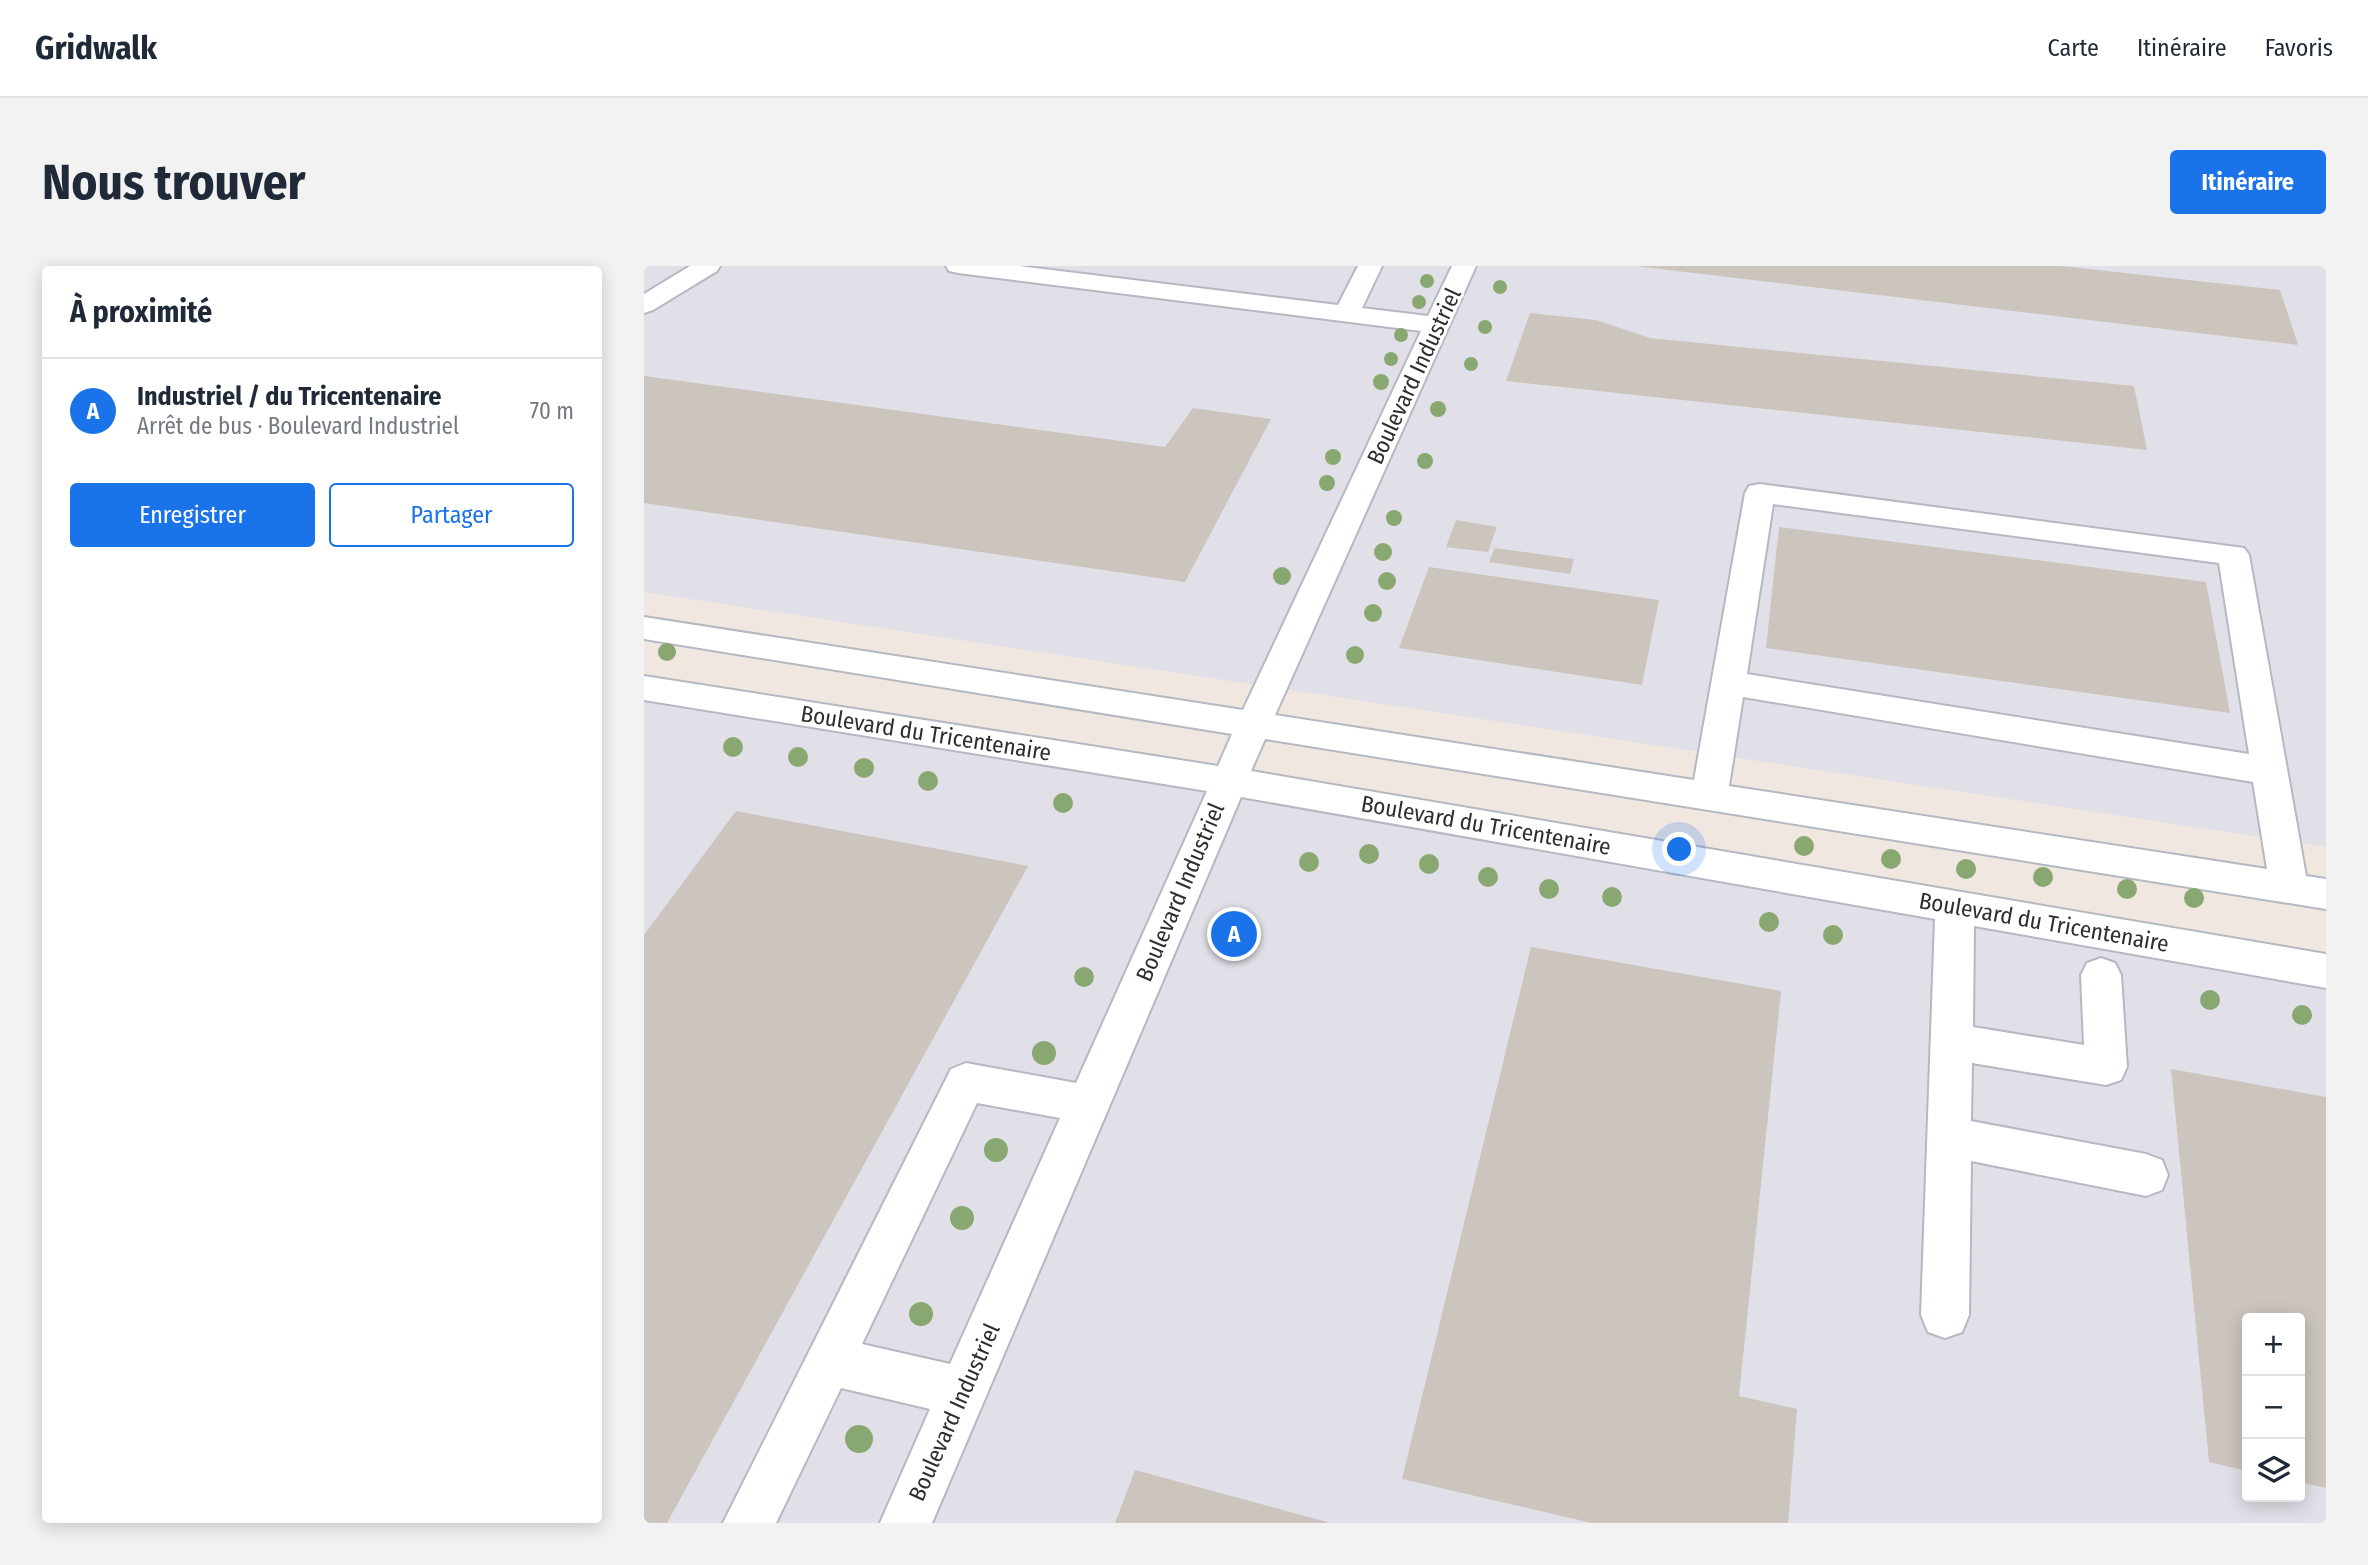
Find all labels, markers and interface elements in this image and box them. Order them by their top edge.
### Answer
text: Gridwalk [35,28,157,68]
text: Carte [2048,34,2099,62]
text: Itinéraire [2137,34,2227,62]
text: Favoris [2265,34,2333,62]
button: Itinéraire [2170,150,2326,214]
text: Nous trouver [42,153,305,212]
street label: Boulevard Industriel [1361,283,1467,469]
text: À proximité [70,294,212,330]
text: Industriel / du Tricentenaire [137,381,441,412]
text: A [87,397,99,425]
text: 70 m [530,397,574,425]
text: Arrêt de bus · Boulevard Industriel [137,412,459,440]
button: Enregistrer [70,483,315,547]
button: Partager [329,483,574,547]
street label: Boulevard du Tricentenaire [799,699,1053,767]
street label: Boulevard du Tricentenaire [1359,789,1613,861]
street label: Boulevard Industriel [1130,798,1230,986]
your location [1662,832,1696,866]
street label: Boulevard du Tricentenaire [1917,886,2171,958]
pin: A [1211,908,1257,960]
map controls [2242,1313,2305,1502]
button: + [2242,1313,2305,1376]
street label: Boulevard Industriel [902,1319,1006,1505]
button: − [2242,1376,2305,1439]
button: layers [2242,1439,2305,1502]

